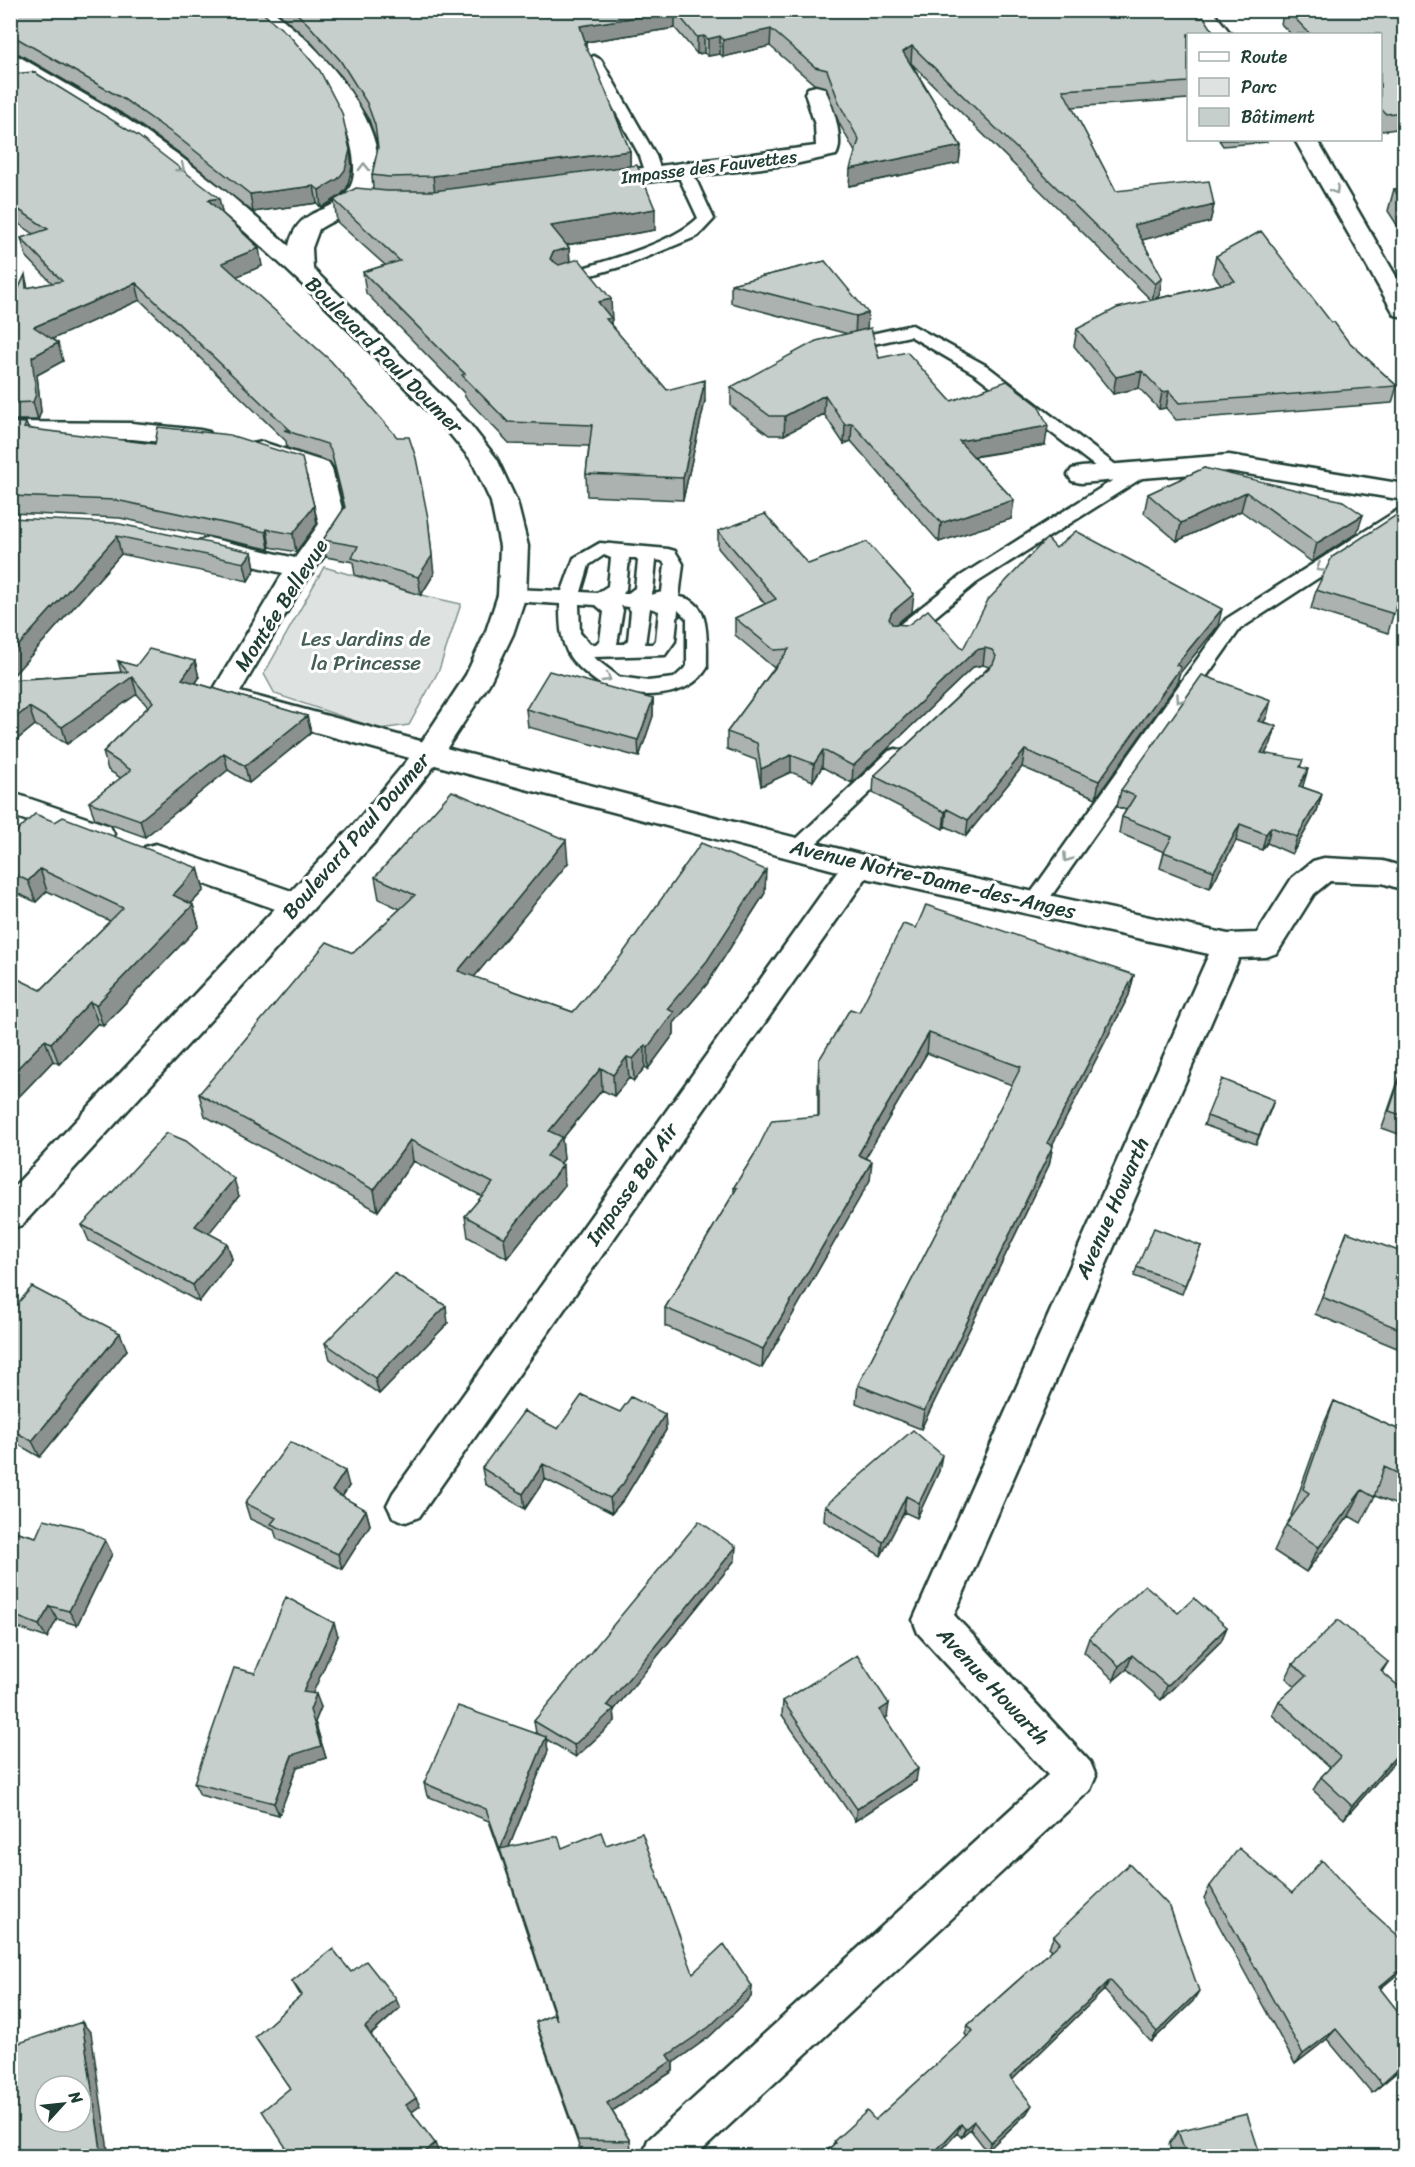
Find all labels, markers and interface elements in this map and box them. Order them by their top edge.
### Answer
legend [1187,33,1382,141]
text: Route [1241,41,1288,73]
text: Parc [1241,71,1277,103]
text: Bâtiment [1241,101,1315,133]
street label: Impasse des Fauvettes [618,140,800,194]
one-way arrow [174,161,185,172]
one-way arrow [358,162,370,171]
one-way arrow [1328,184,1340,194]
street label: Boulevard Paul Doumer [296,267,473,444]
street label: Montée Bellevue [223,531,339,679]
one-way arrow [1316,561,1326,573]
park label: Les Jardins de la Princesse [301,620,431,682]
one-way arrow [601,671,611,682]
one-way arrow [1176,692,1187,703]
street label: Boulevard Paul Doumer [272,742,441,928]
street label: Avenue Notre-Dame-des-Anges [786,827,1080,930]
one-way arrow [1063,851,1074,862]
street label: Impasse Bel Air [575,1113,690,1255]
street label: Avenue Howarth [1063,1131,1160,1286]
street label: Avenue Howarth [927,1617,1059,1754]
north arrow [33,2074,93,2134]
text: N [60,2085,92,2110]

